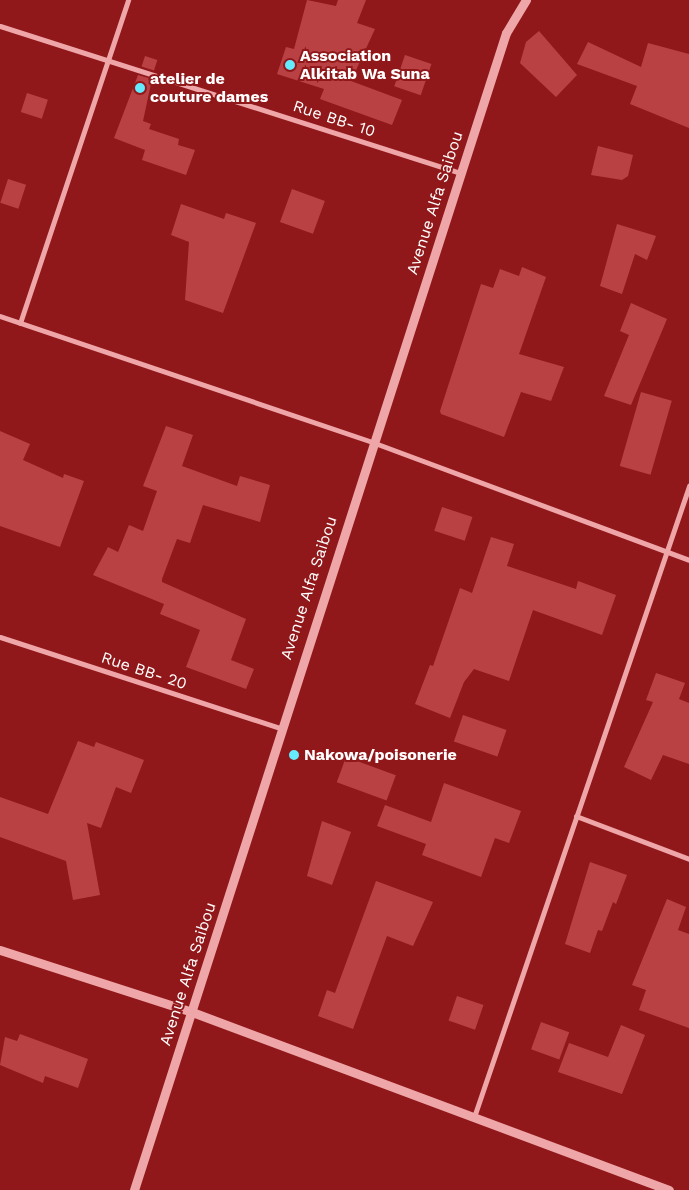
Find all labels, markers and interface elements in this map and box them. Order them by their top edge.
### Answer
place label: Association Alkitab Wa Suna [300,46,430,84]
marker: Association Alkitab Wa Suna [284,59,296,71]
place label: atelier de couture dames [150,69,268,107]
marker: atelier de couture dames [134,82,146,94]
street label: Rue BB- 10 [290,97,378,141]
street label: Avenue Alfa Saibou [403,128,467,278]
street label: Avenue Alfa Saibou [277,513,341,663]
street label: Rue BB- 20 [99,648,189,694]
place label: Nakowa/poisonerie [304,745,457,765]
marker: Nakowa/poisonerie [288,749,300,761]
street label: Avenue Alfa Saibou [156,899,220,1049]

